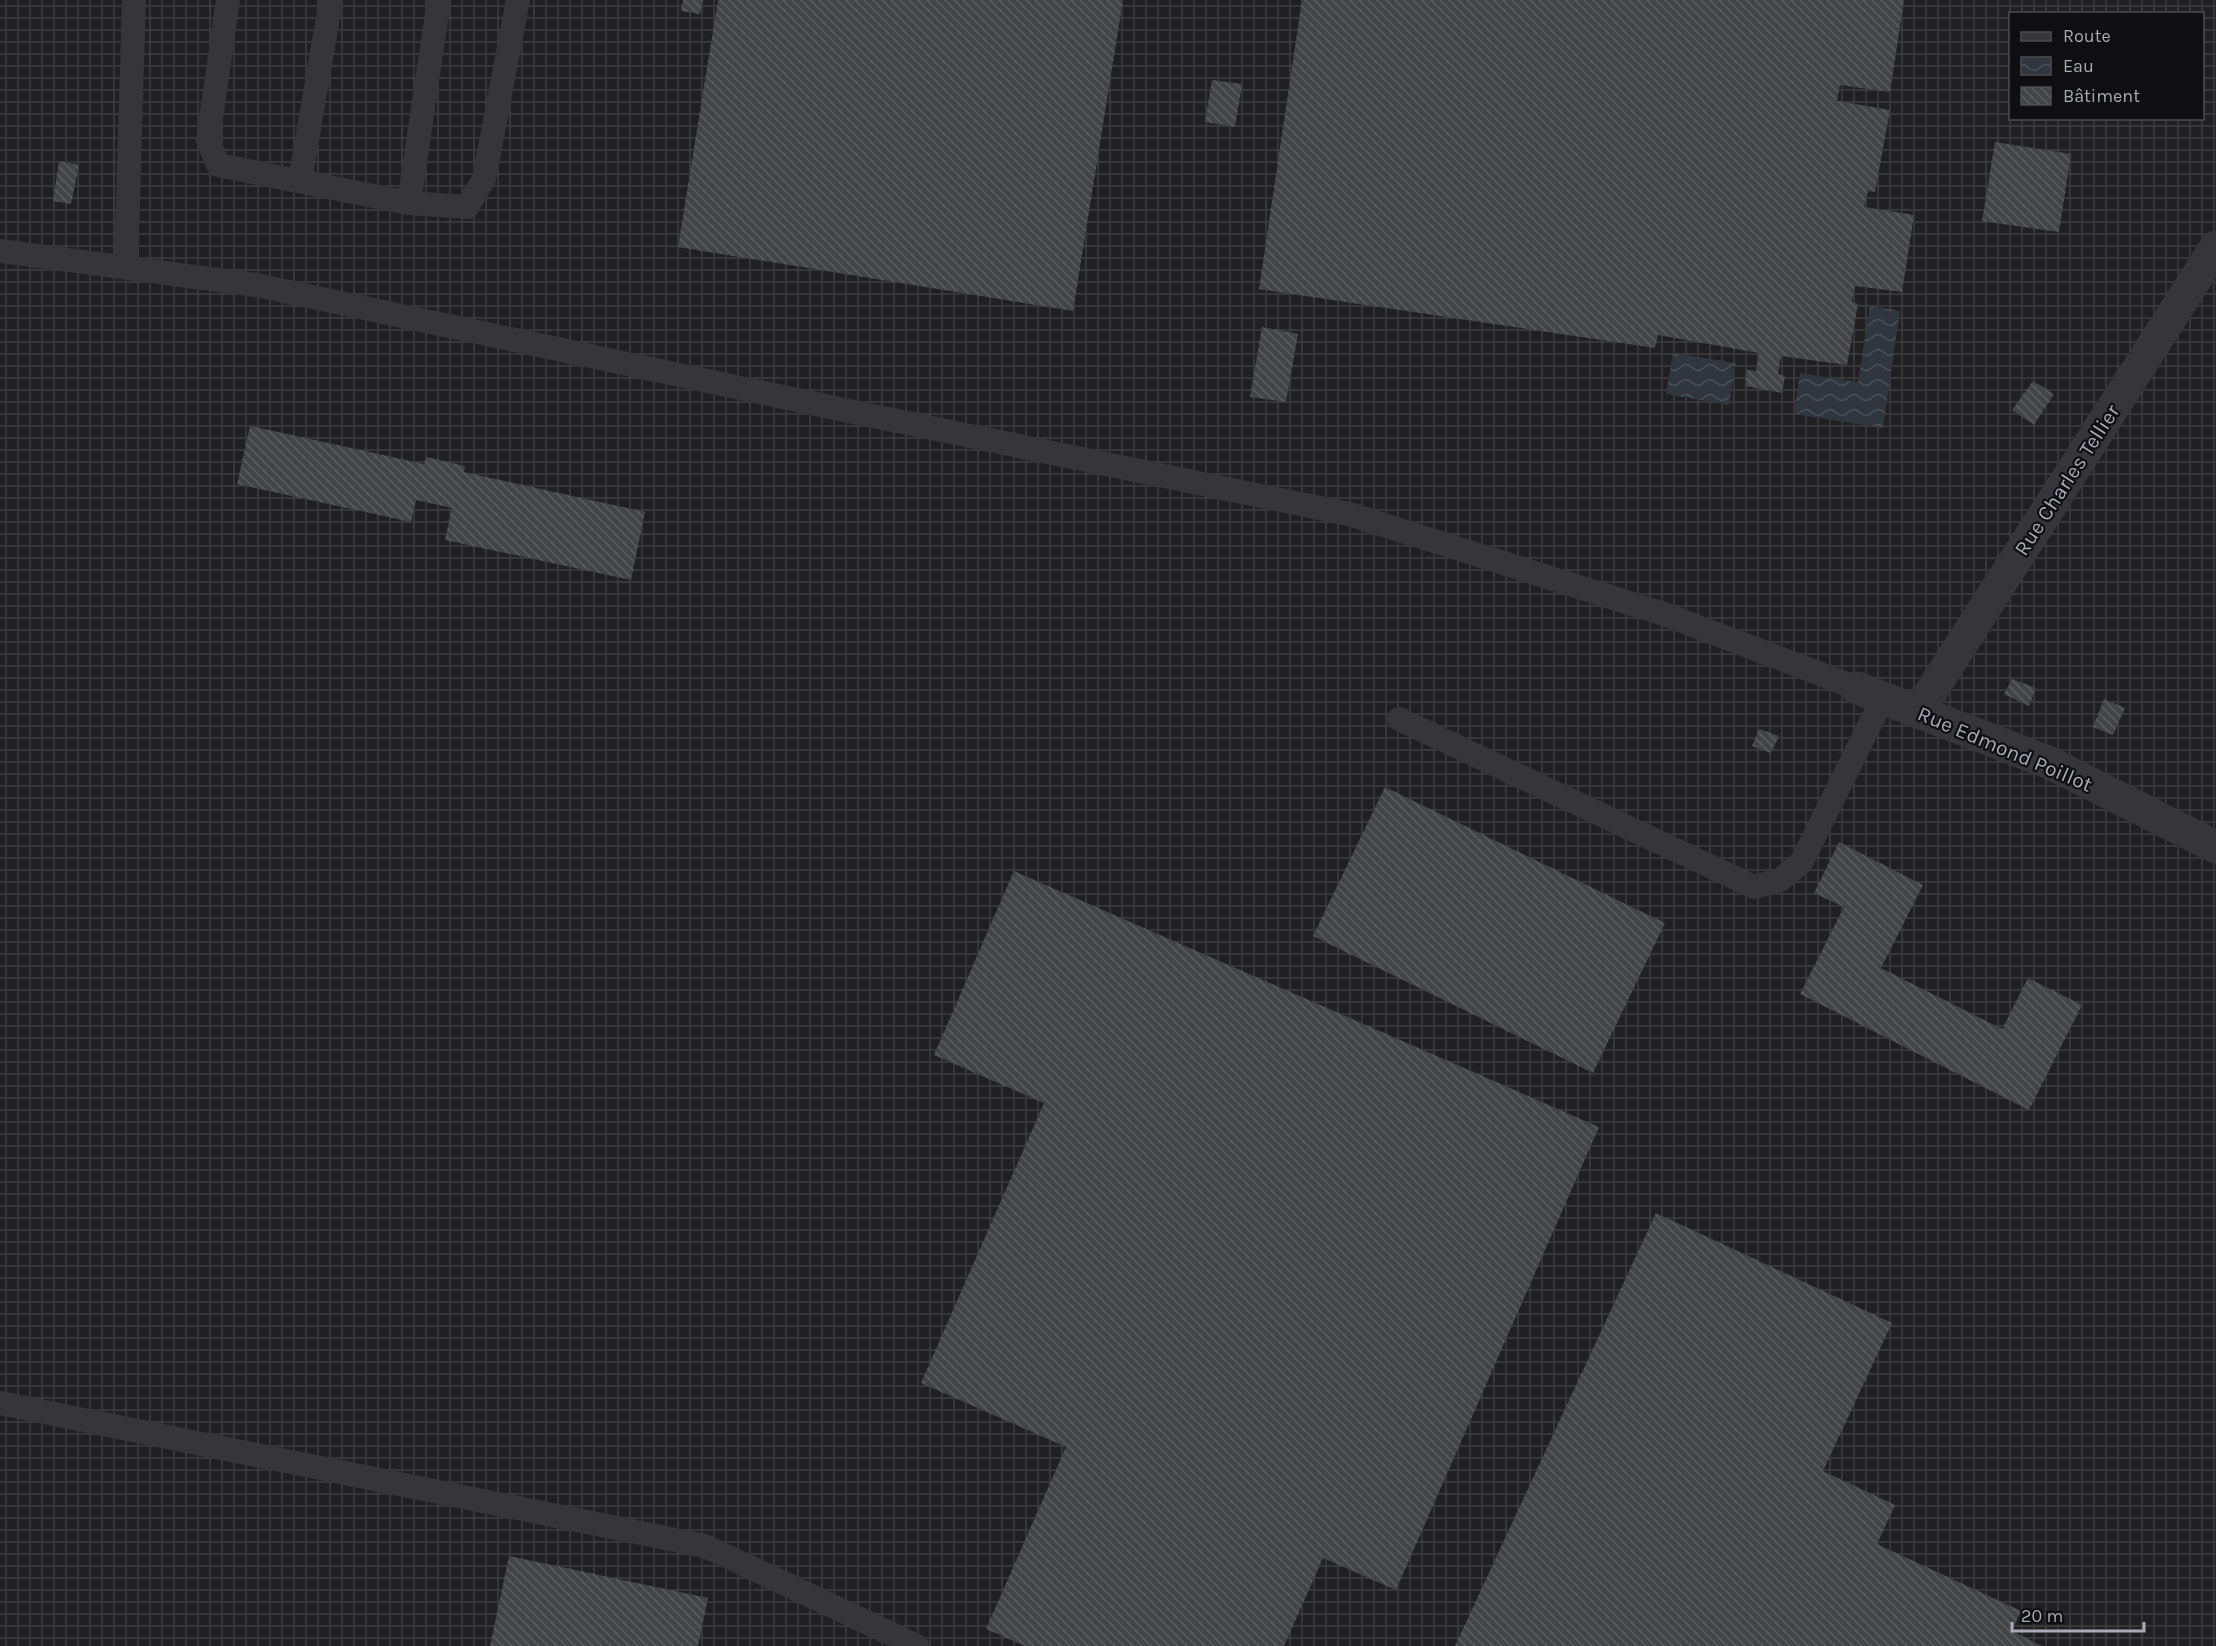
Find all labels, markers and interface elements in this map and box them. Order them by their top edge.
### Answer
legend [2009,12,2204,120]
text: Route [2063,25,2111,47]
text: Eau [2063,55,2094,77]
text: Bâtiment [2063,85,2140,107]
street label: Rue Charles Tellier [2009,400,2125,560]
street label: Rue Edmond Poillot [1914,701,2096,797]
scale bar [2012,1595,2144,1633]
text: 20 m [2021,1605,2063,1627]

